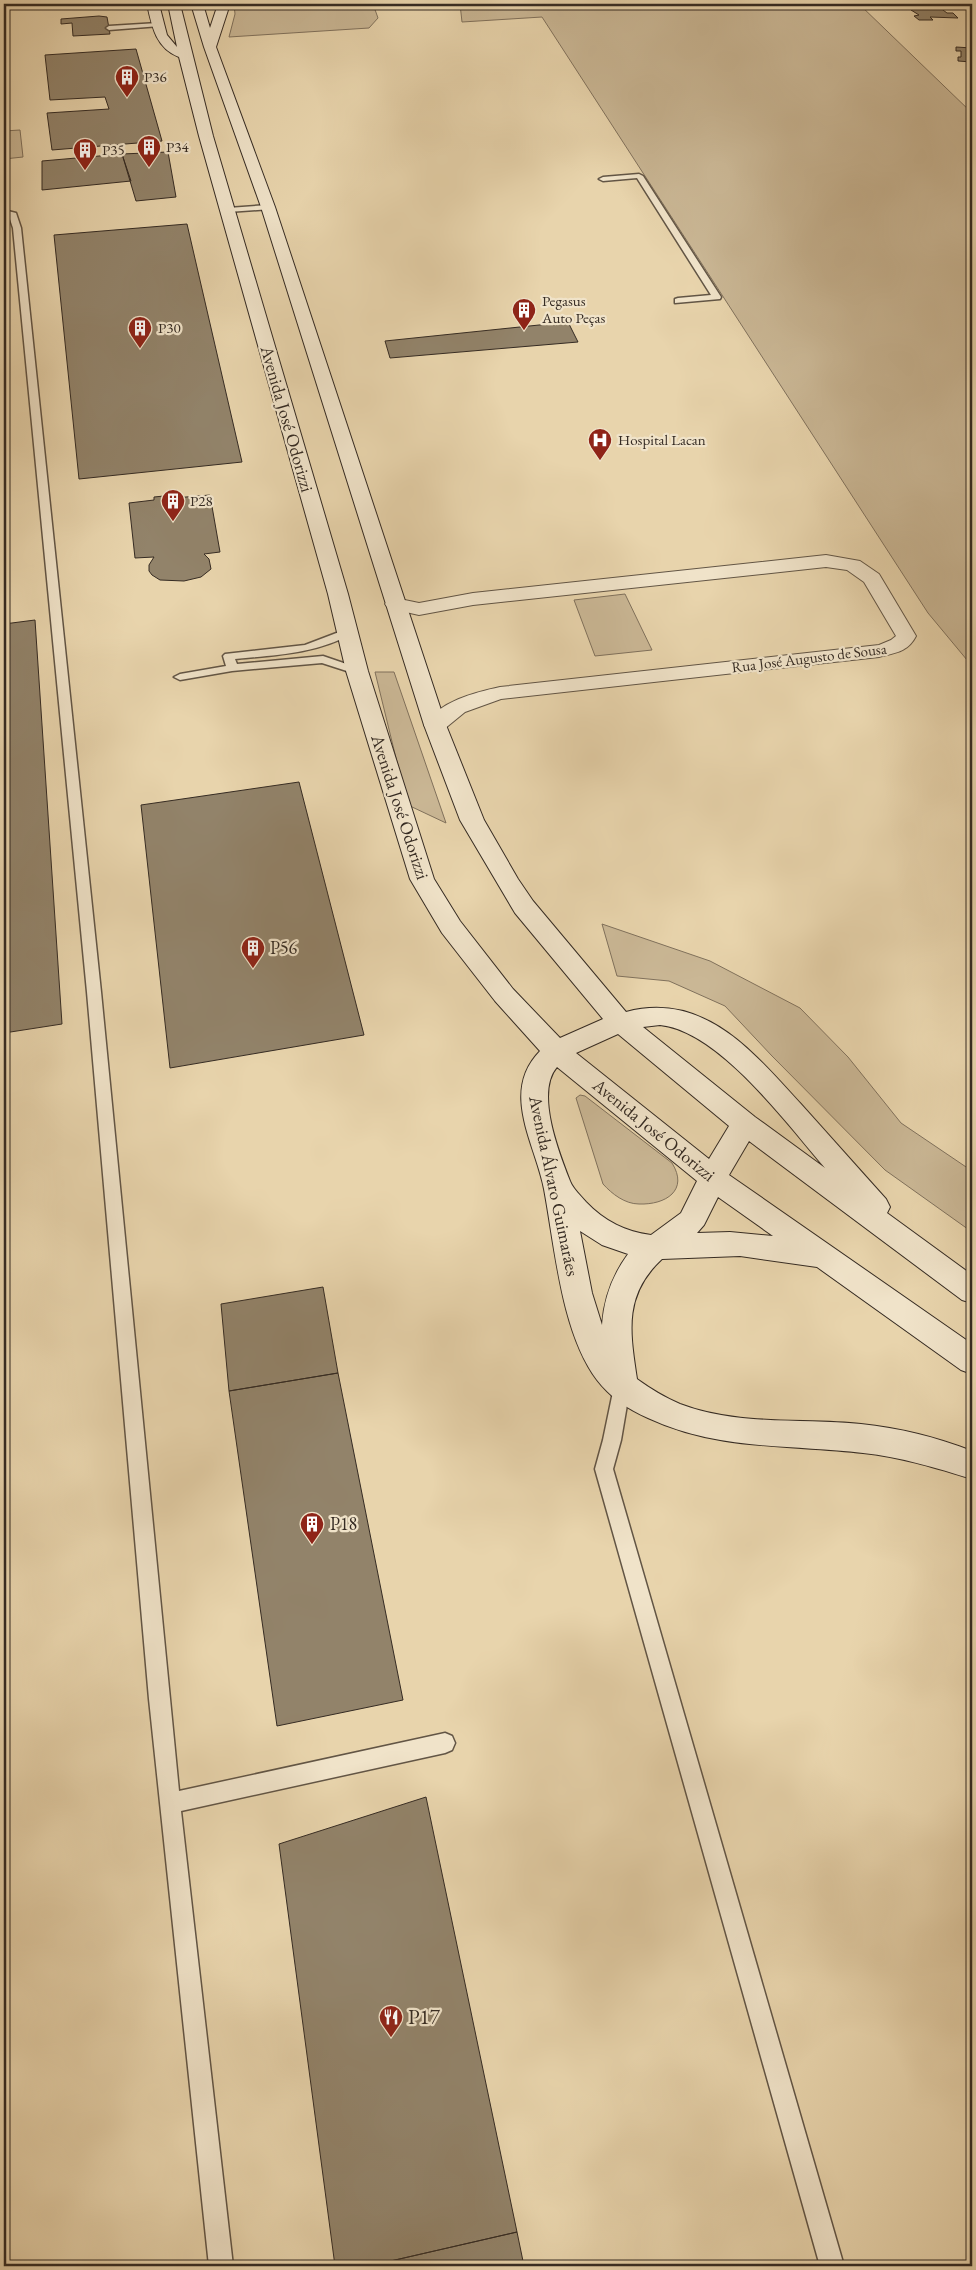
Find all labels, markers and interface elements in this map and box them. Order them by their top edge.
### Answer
building icon: P36 [114,64,140,98]
place label: P36 [144,67,167,86]
building icon: P34 [136,134,162,168]
building icon: P35 [72,137,98,171]
place label: P34 [166,137,189,156]
place label: P35 [102,140,125,159]
place label: Pegasus Auto Peças [541,291,606,327]
building icon: Pegasus Auto Peças [511,297,537,331]
building icon: P30 [127,315,153,349]
place label: P30 [158,318,181,337]
street label: Avenida José Odorizzi [255,342,320,495]
hospital icon: Hospital Lacan [587,427,613,461]
place label: Hospital Lacan [618,430,706,449]
building icon: P28 [160,488,186,522]
place label: P28 [190,491,213,510]
street label: Rua José Augusto de Sousa [730,639,888,676]
street label: Avenida José Odorizzi [366,730,435,883]
building icon: P56 [240,935,266,969]
place label: P56 [270,936,298,959]
street label: Avenida José Odorizzi [588,1073,721,1186]
street label: Avenida Álvaro Guimarães [524,1093,585,1278]
building icon: P18 [299,1511,325,1545]
place label: P18 [330,1512,357,1535]
place label: P17 [408,2003,441,2030]
restaurant icon: P17 [378,2004,404,2038]

